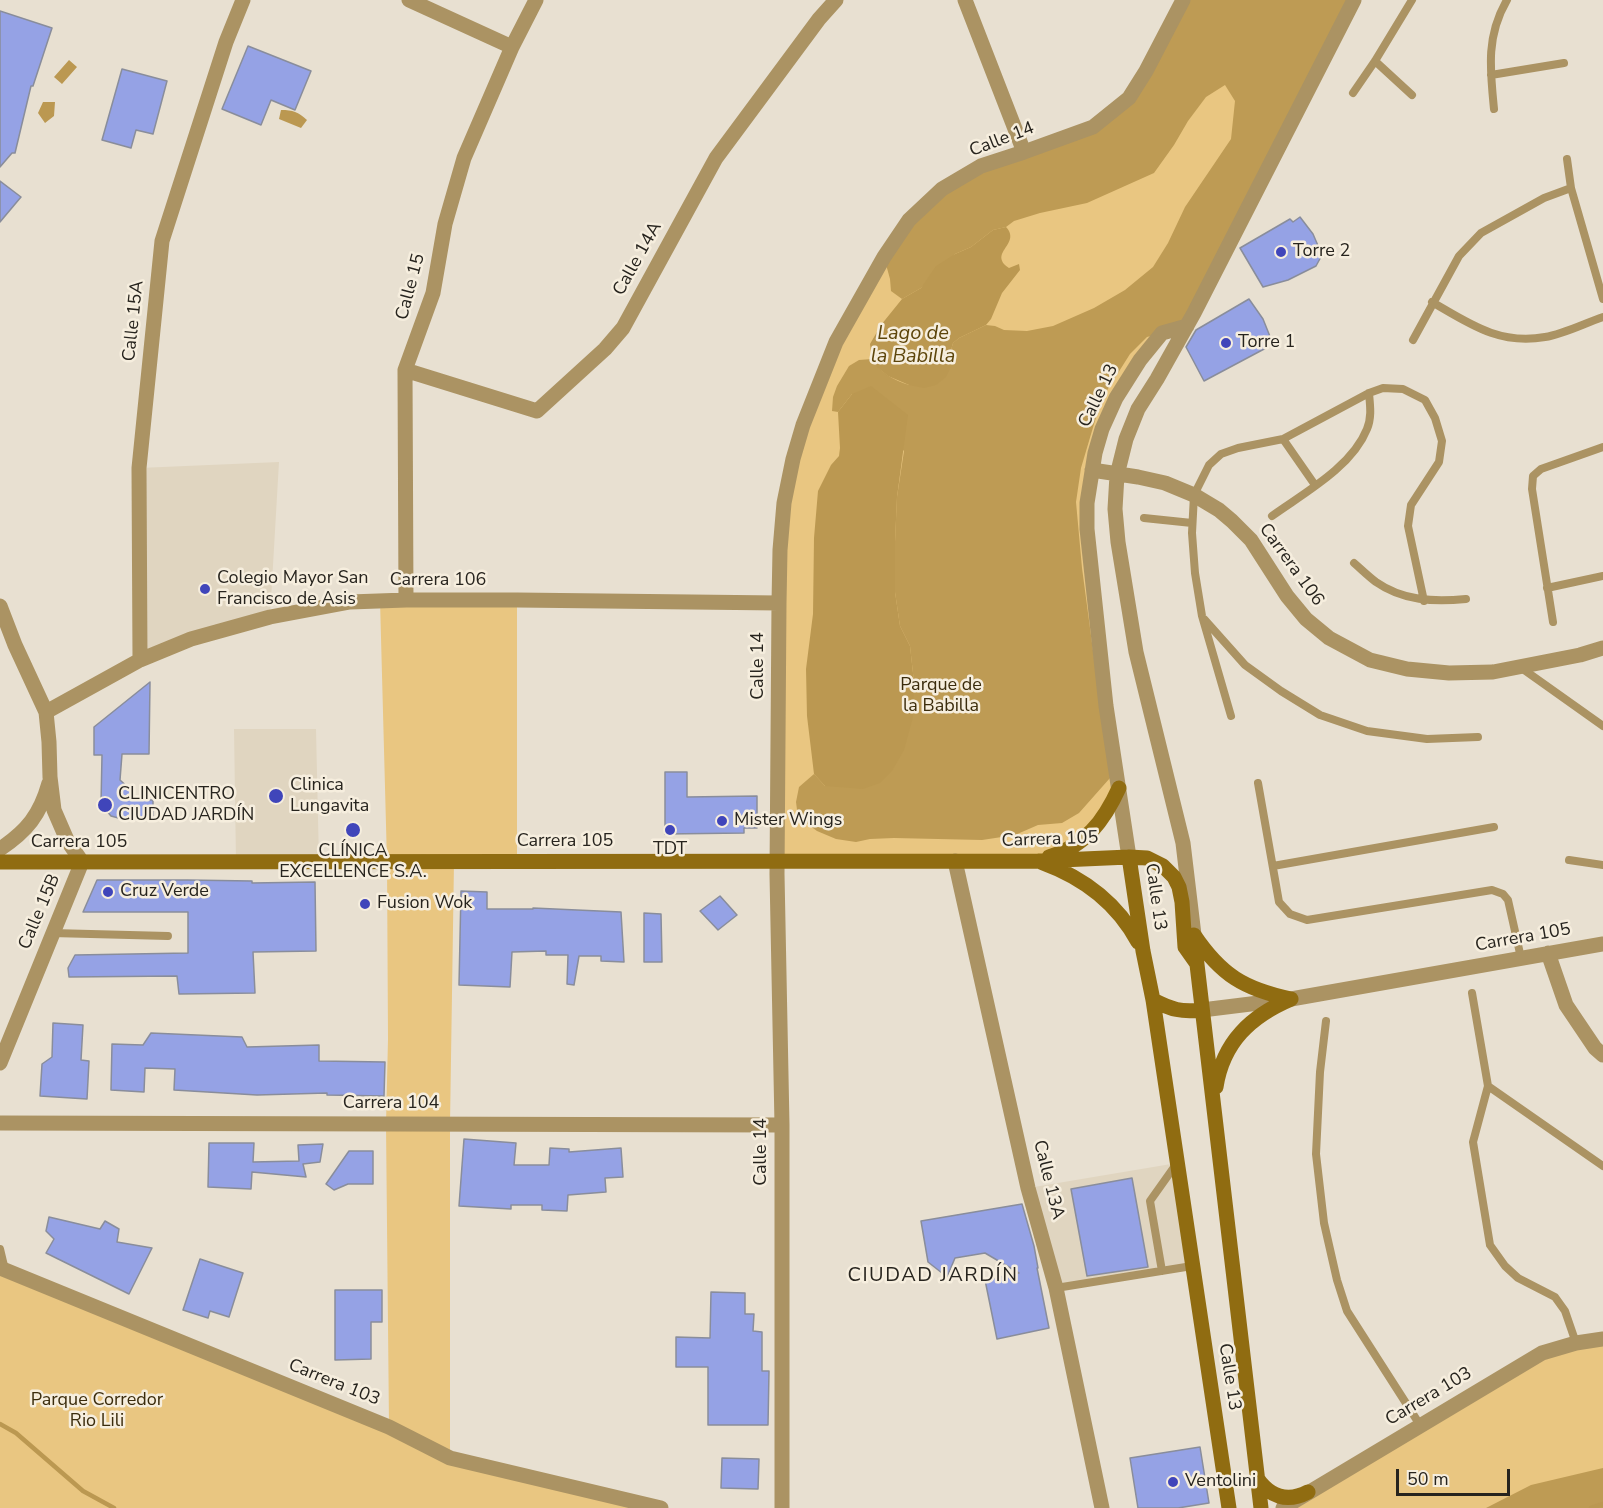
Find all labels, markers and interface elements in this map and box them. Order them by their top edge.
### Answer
street label: Calle 14 [967,118,1037,162]
street label: Calle 14A [609,218,667,300]
place label: Torre 2 [1293,241,1350,263]
marker: Torre 2 [1274,245,1288,259]
street label: Calle 15 [392,251,430,323]
street label: Calle 15A [119,280,149,362]
water label: Lago de la Babilla [871,322,955,369]
place label: Torre 1 [1238,332,1295,354]
marker: Torre 1 [1219,336,1233,350]
street label: Calle 13 [1074,361,1124,431]
street label: Carrera 106 [1254,520,1328,610]
place label: Colegio Mayor San Francisco de Asis [217,568,369,610]
street label: Carrera 106 [390,570,486,592]
marker: Colegio Mayor San Francisco de Asis [198,582,212,596]
street label: Calle 14 [748,632,770,700]
park label: Parque de la Babilla [900,675,982,718]
place label: Clinica Lungavita [290,775,369,818]
place label: CLINICENTRO CIUDAD JARDÍN [118,784,254,826]
marker: Clinica Lungavita [267,787,285,805]
marker: CLINICENTRO CIUDAD JARDÍN [96,796,114,814]
place label: Mister Wings [734,810,842,832]
marker: Mister Wings [715,814,729,828]
marker: CLÍNICA EXCELLENCE S.A. [344,821,362,839]
marker: TDT [663,823,677,837]
street label: Carrera 105 [1001,828,1099,852]
street label: Carrera 105 [517,831,613,853]
street label: Carrera 105 [31,832,127,854]
place label: TDT [653,839,687,861]
place label: CLÍNICA EXCELLENCE S.A. [279,841,427,884]
street label: Calle 13 [1140,862,1170,932]
street label: Calle 15B [14,871,66,953]
place label: Cruz Verde [120,881,209,903]
marker: Cruz Verde [101,885,115,899]
place label: Fusion Wok [377,893,472,915]
marker: Fusion Wok [358,897,372,911]
street label: Carrera 105 [1474,919,1572,957]
street label: Carrera 104 [343,1093,439,1115]
street label: Calle 14 [751,1118,773,1186]
street label: Calle 13A [1028,1138,1068,1222]
district label: CIUDAD JARDÍN [848,1264,1018,1288]
street label: Calle 13 [1213,1342,1245,1412]
street label: Carrera 103 [285,1355,383,1411]
street label: Carrera 103 [1382,1363,1476,1431]
park label: Parque Corredor Rio Lili [31,1390,163,1432]
scale bar [1399,1457,1513,1495]
text: 50 m [1407,1467,1449,1491]
place label: Ventolini [1185,1471,1256,1493]
marker: Ventolini [1166,1475,1180,1489]

